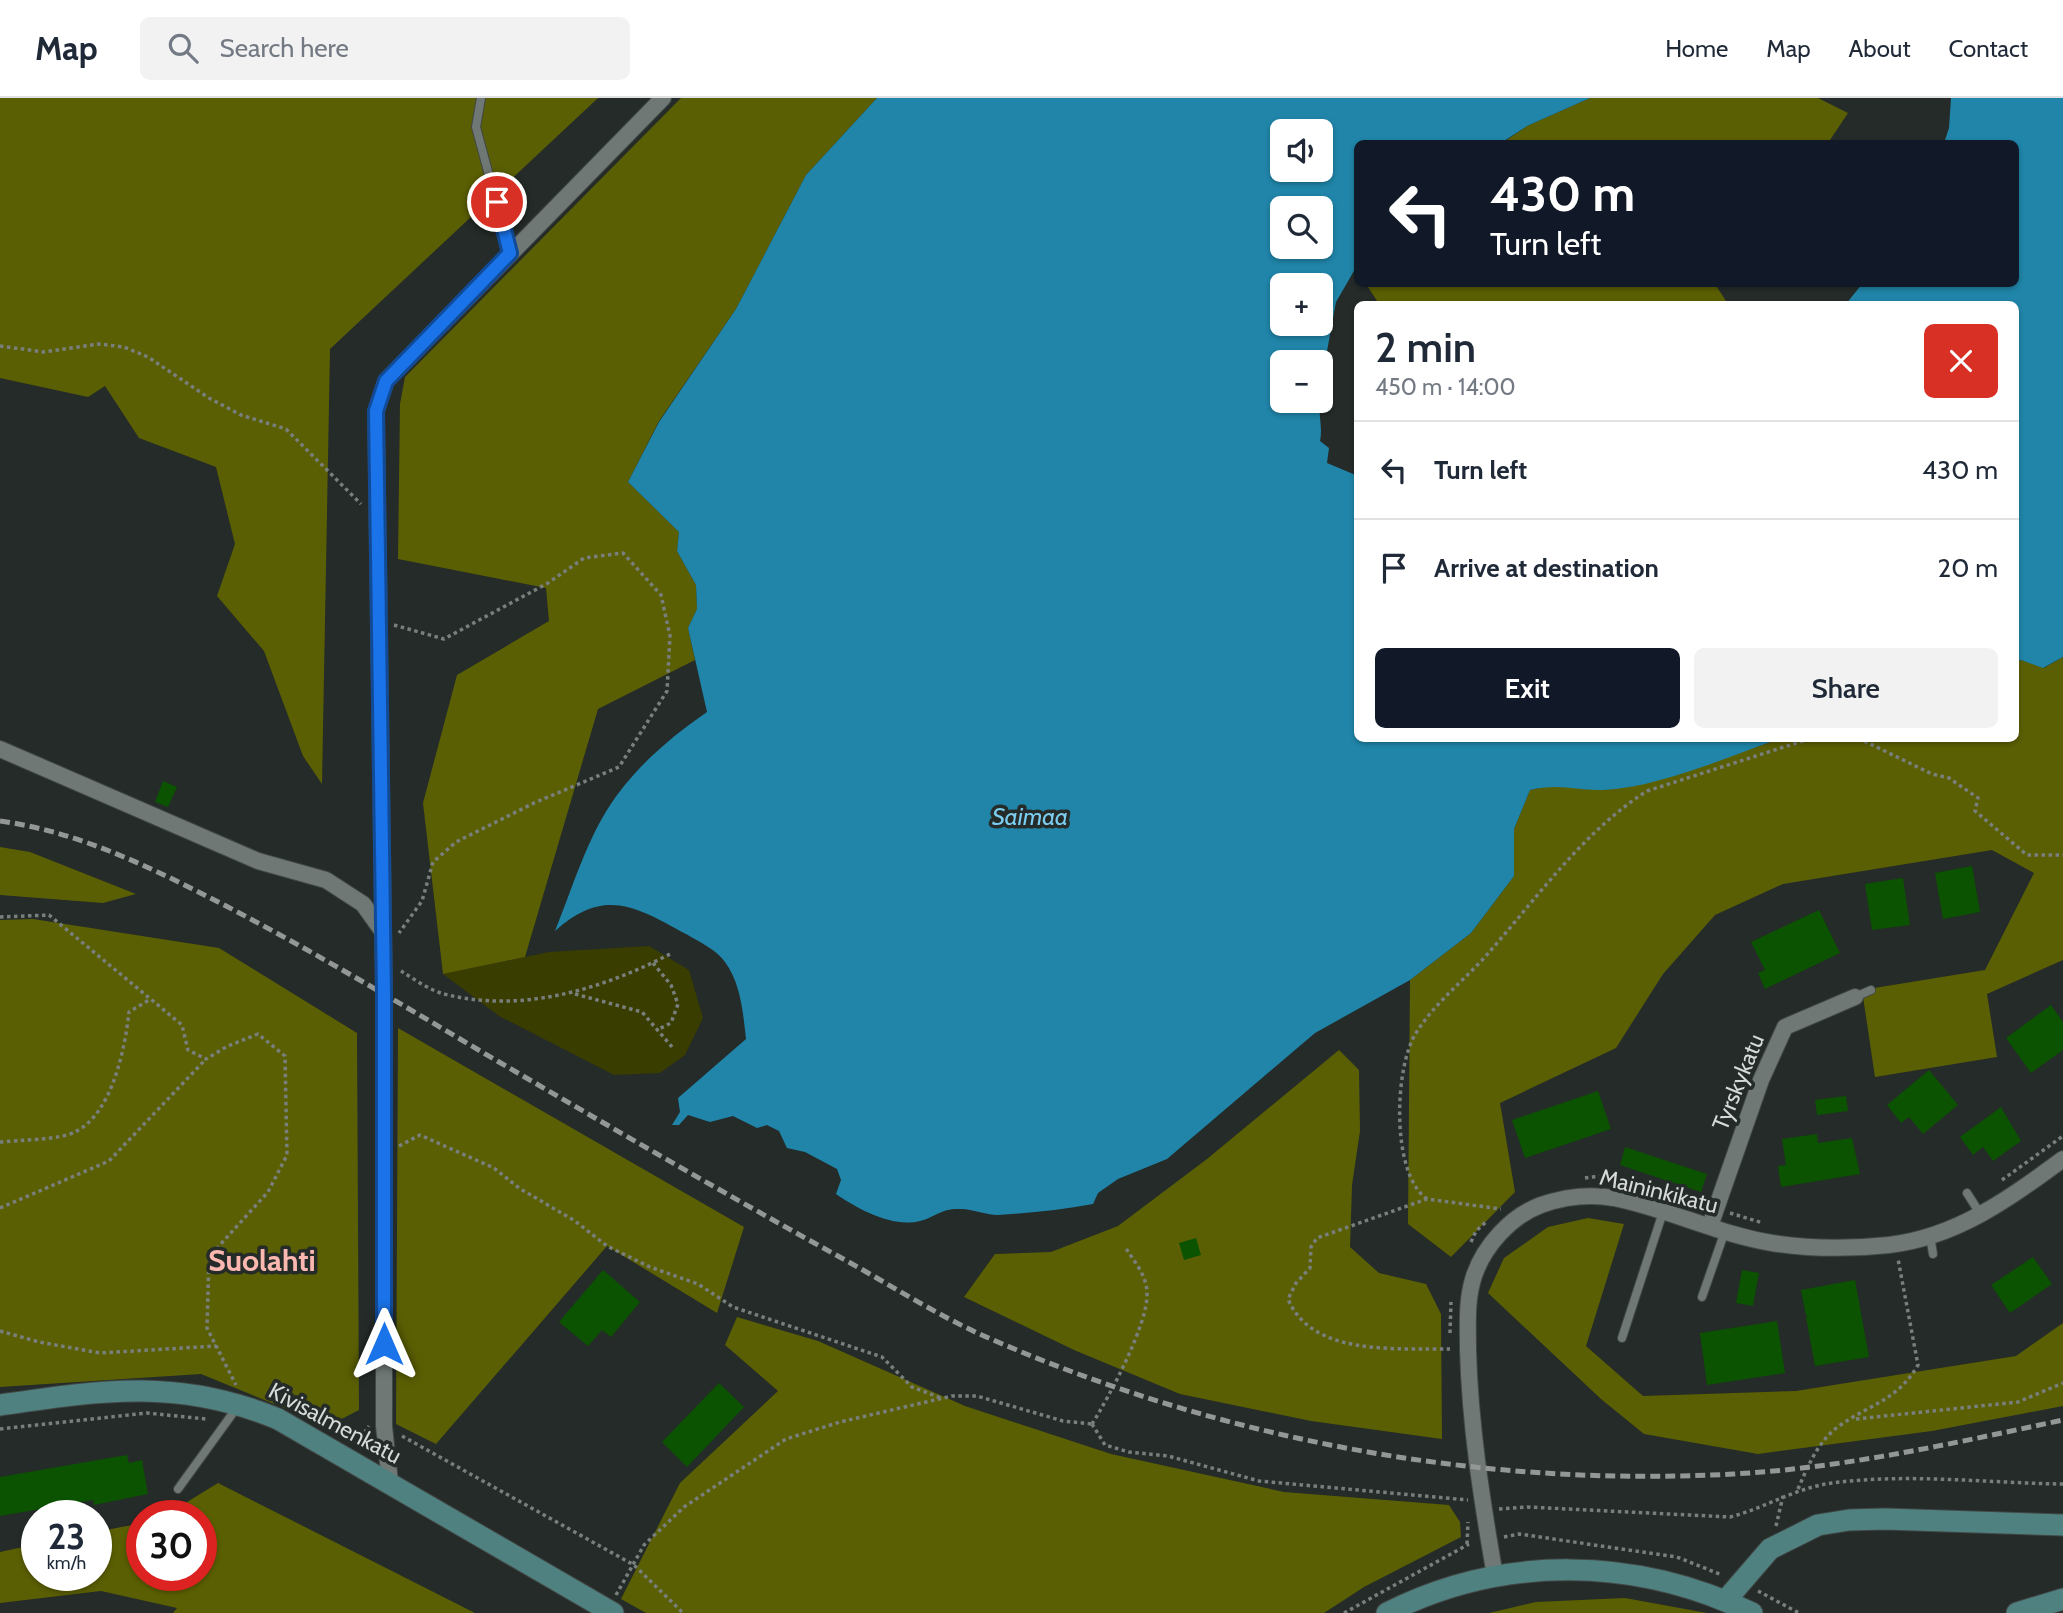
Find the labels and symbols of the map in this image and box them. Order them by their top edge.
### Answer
pin [467,172,527,232]
water label: Saimaa [992,802,1068,831]
street label: Tyrskykatu [1706,1030,1770,1134]
street label: Maininkikatu [1597,1163,1721,1219]
district label: Suolahti [208,1242,316,1279]
position arrow [347,1307,421,1381]
street label: Kivisalmenkatu [264,1376,406,1470]
speed limit sign: 30 [126,1500,217,1591]

